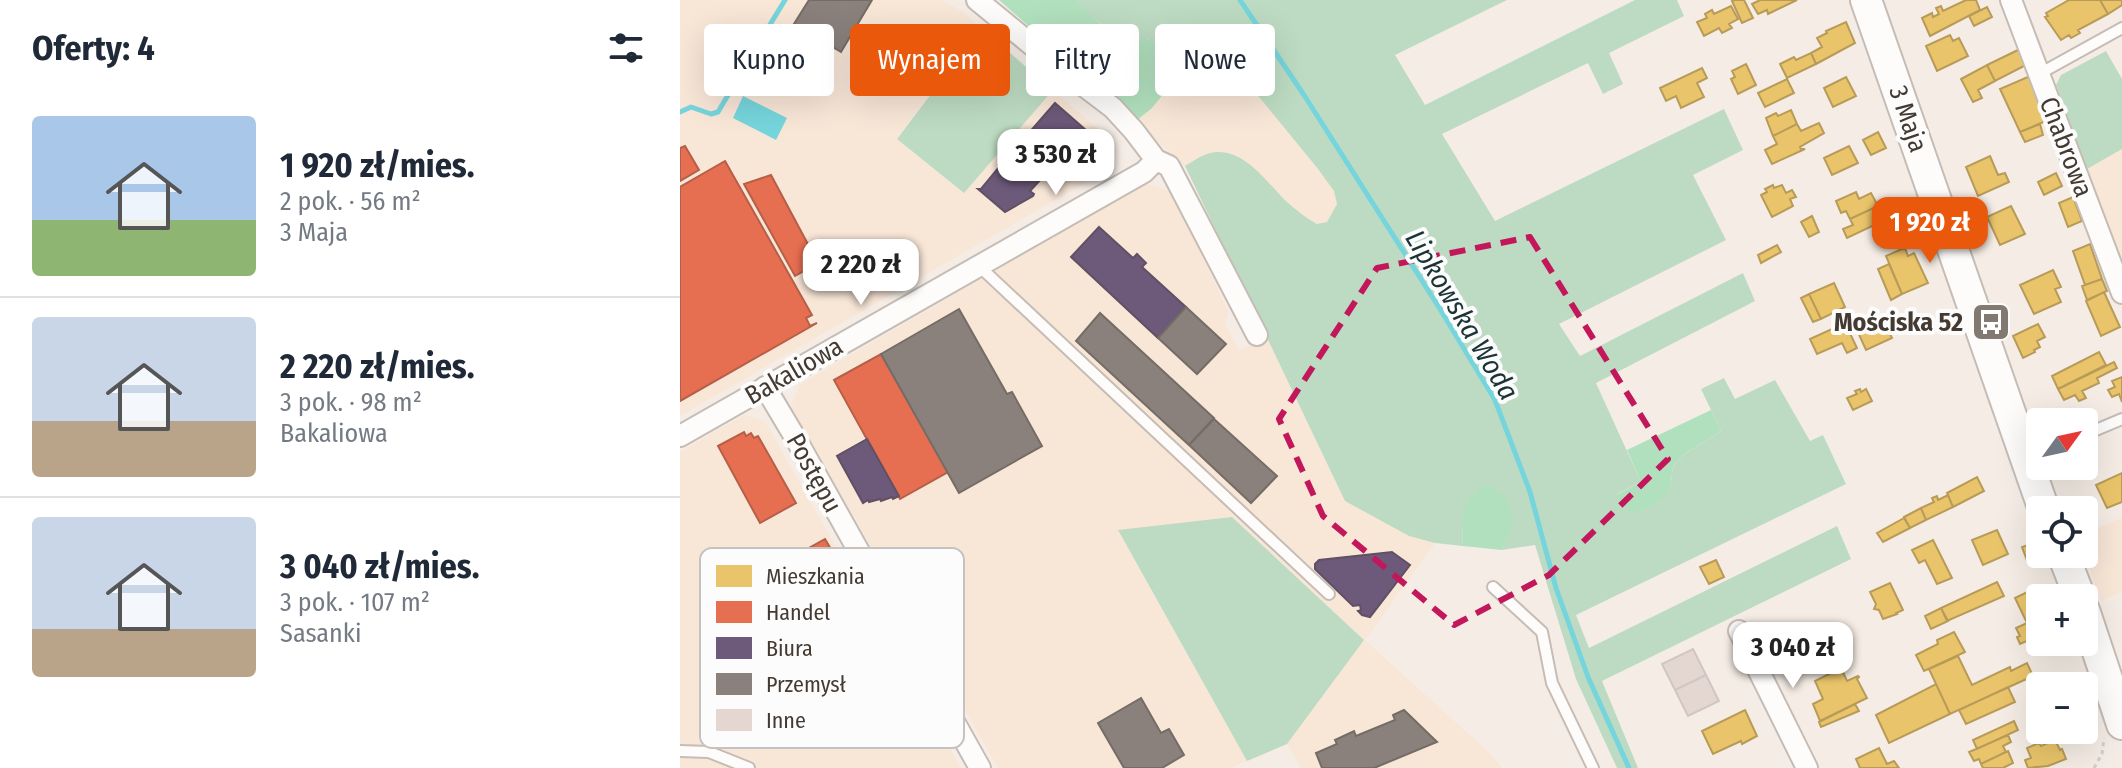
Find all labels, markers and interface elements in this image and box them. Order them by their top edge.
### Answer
chip: Kupno [704,24,834,96]
chip: Wynajem [850,24,1010,96]
chip: Filtry [1026,24,1139,96]
chip: Nowe [1155,24,1275,96]
icon: filters [604,26,648,70]
text: Oferty: 4 [32,28,155,69]
street label: 3 Maja [1882,82,1934,156]
street label: Chabrowa [2033,93,2099,201]
pin: 3 530 zł [973,129,1139,197]
text: 3 530 zł [1015,139,1097,170]
text: 1 920 zł/mies. [280,145,475,186]
icon: home [96,148,192,244]
text: 2 pok. · 56 m² [280,186,421,217]
pin: 1 920 zł [1847,197,2013,265]
text: 1 920 zł [1890,207,1970,238]
text: 3 Maja [280,217,348,248]
water label: Lipkowska Woda [1398,224,1526,406]
pin: 2 220 zł [778,239,944,307]
text: 2 220 zł [821,249,901,280]
bus stop icon: Mościska 52 [1970,301,2012,343]
place label: Mościska 52 [1834,307,1963,338]
street label: Bakaliowa [740,331,848,411]
text: 2 220 zł/mies. [280,346,475,387]
icon: home [96,349,192,445]
text: 3 pok. · 98 m² [280,387,422,418]
north arrow [2026,408,2098,480]
map controls [2026,408,2098,744]
text: Bakaliowa [280,418,388,449]
street label: Postępu [780,428,848,518]
button: locate [2026,496,2098,568]
text: 3 040 zł/mies. [280,546,479,587]
legend [700,548,964,748]
icon: home [96,549,192,645]
text: Mieszkania [766,563,865,590]
button: + [2026,584,2098,656]
text: 3 pok. · 107 m² [280,587,430,618]
text: Handel [766,599,830,626]
text: Sasanki [280,618,361,649]
pin: 3 040 zł [1710,622,1876,690]
text: 3 040 zł [1751,632,1835,663]
text: Biura [766,635,813,662]
text: Przemysł [766,671,847,698]
button: − [2026,672,2098,744]
text: Inne [766,707,806,734]

